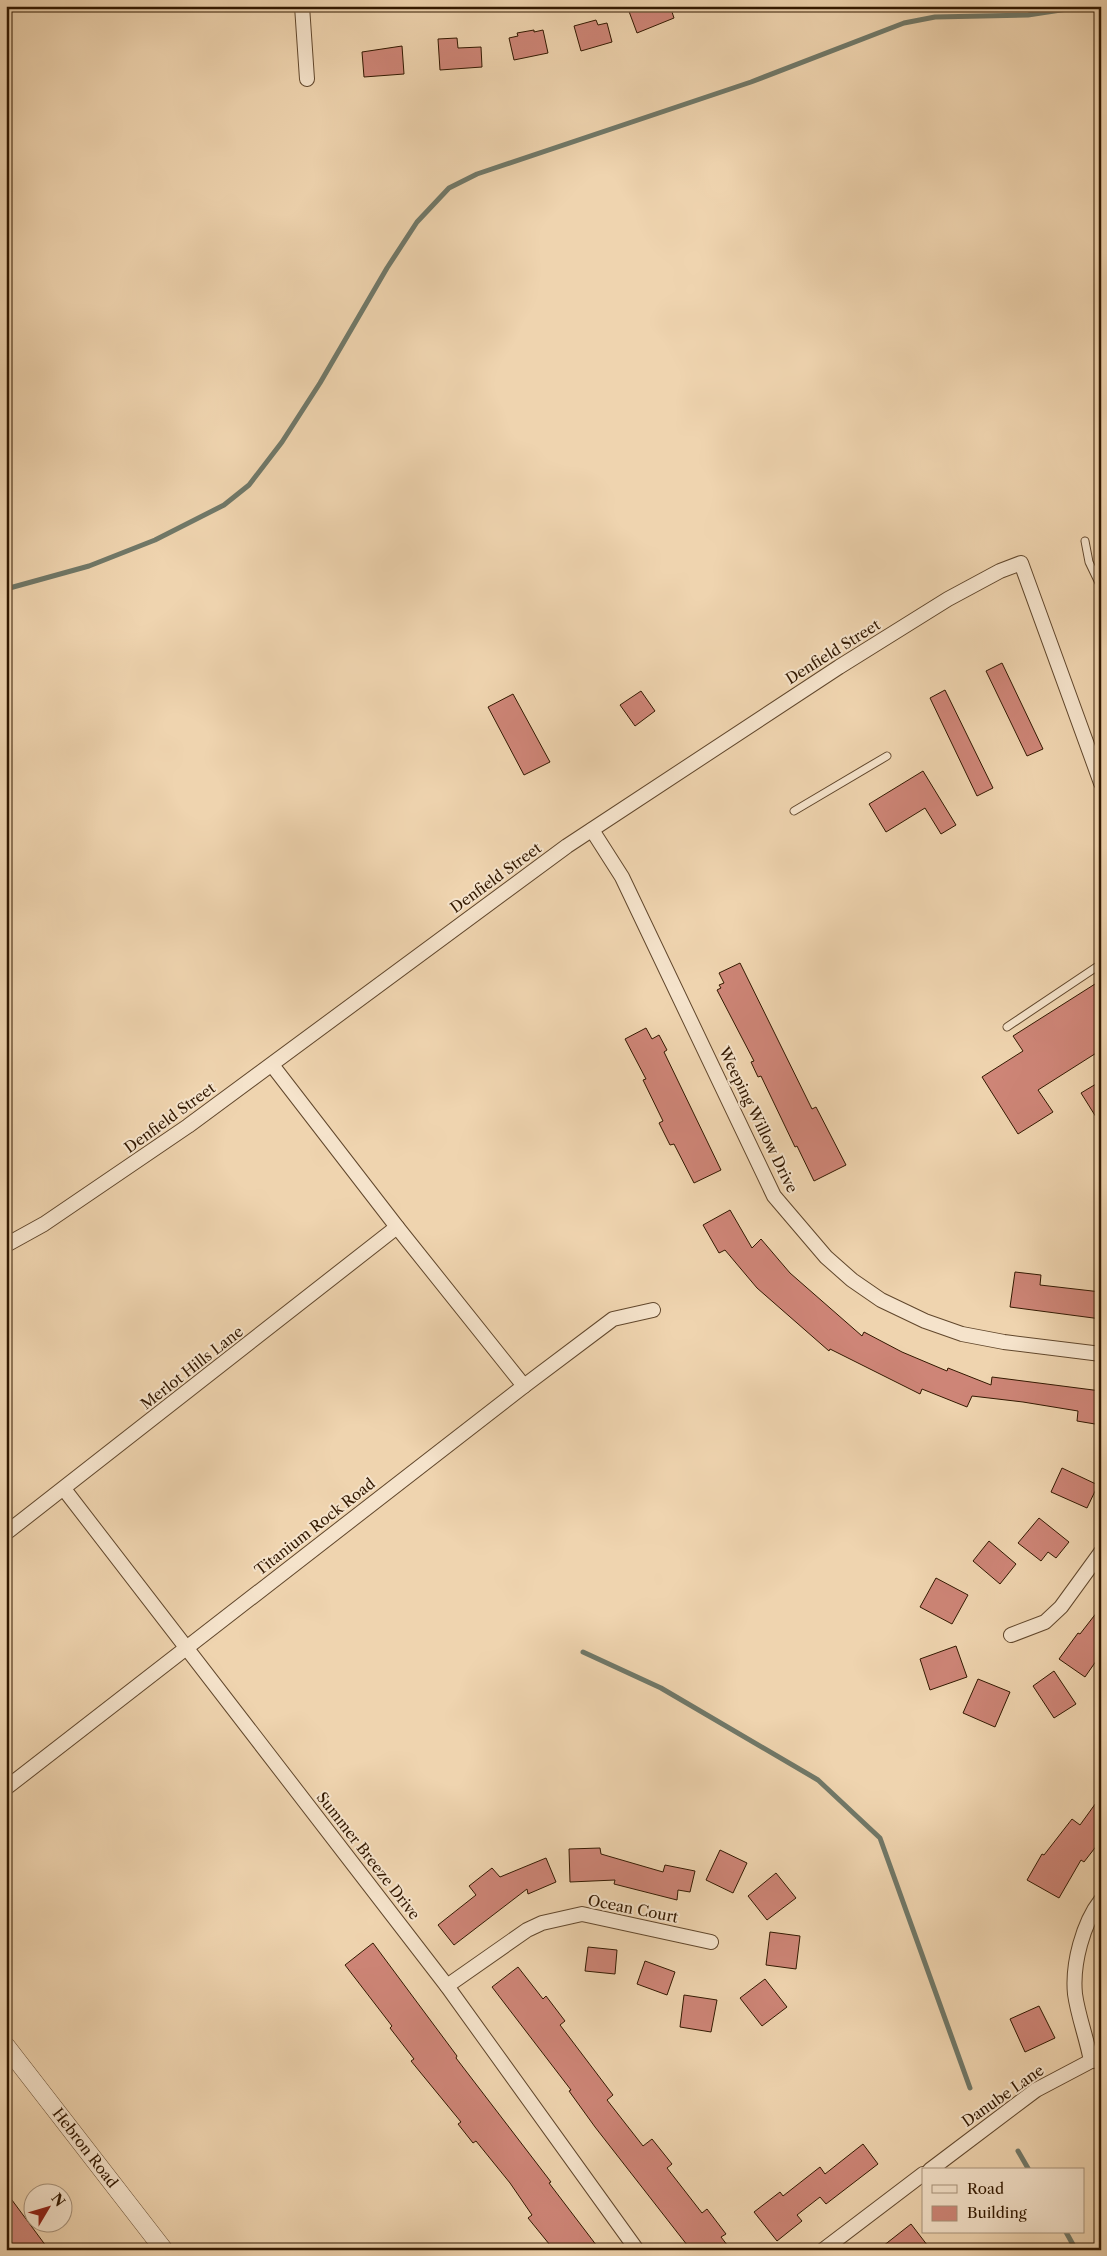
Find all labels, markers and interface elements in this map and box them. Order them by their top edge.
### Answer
street label: Denfield Street [782,615,884,688]
street label: Denfield Street [446,838,545,917]
street label: Weeping Willow Drive [714,1043,802,1196]
street label: Denfield Street [120,1078,219,1157]
street label: Merlot Hills Lane [137,1322,247,1414]
street label: Titanium Rock Road [251,1474,379,1579]
street label: Summer Breeze Drive [313,1788,424,1923]
street label: Ocean Court [586,1890,681,1927]
street label: Danube Lane [958,2060,1047,2131]
street label: Hebron Road [49,2104,122,2191]
legend [922,2168,1084,2234]
text: Road [967,2179,1004,2198]
north arrow [22,2184,72,2234]
text: N [47,2190,69,2210]
text: Building [967,2203,1027,2222]

